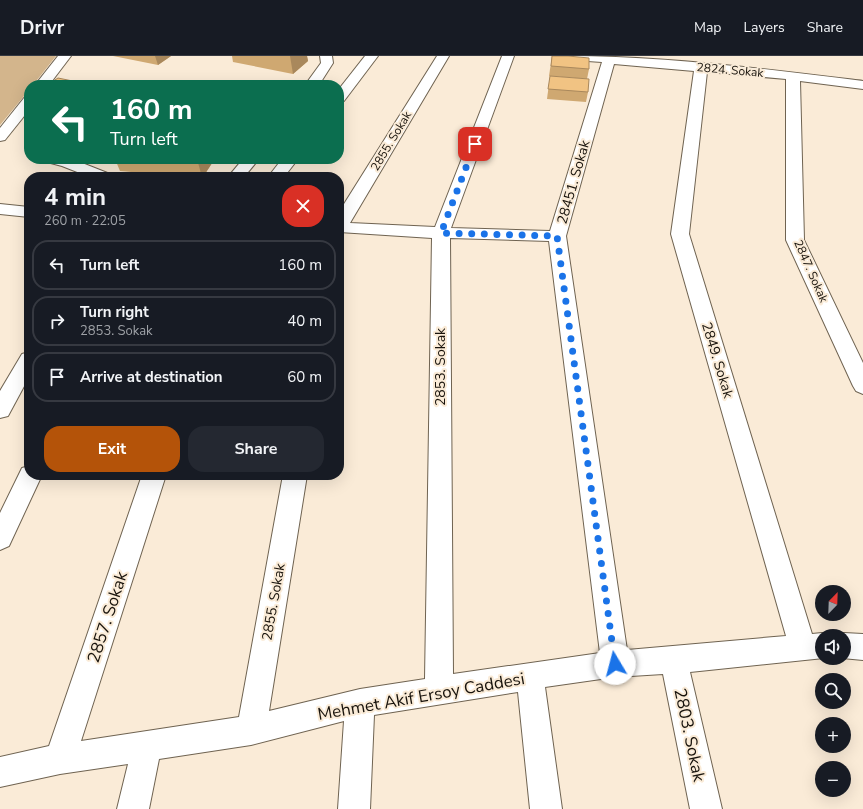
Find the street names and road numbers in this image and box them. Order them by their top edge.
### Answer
street label: 2824. Sokak [696,59,765,81]
street label: 2855. Sokak [367,107,416,174]
street label: 28451. Sokak [552,137,595,226]
street label: 2847. Sokak [790,237,832,306]
street label: 2849. Sokak [697,320,738,401]
street label: 2853. Sokak [431,327,450,406]
street label: 2855. Sokak [257,561,290,642]
street label: 2857. Sokak [82,568,133,666]
street label: Mehmet Akif Ersoy Caddesi [316,667,526,726]
street label: 2803. Sokak [668,686,711,784]

